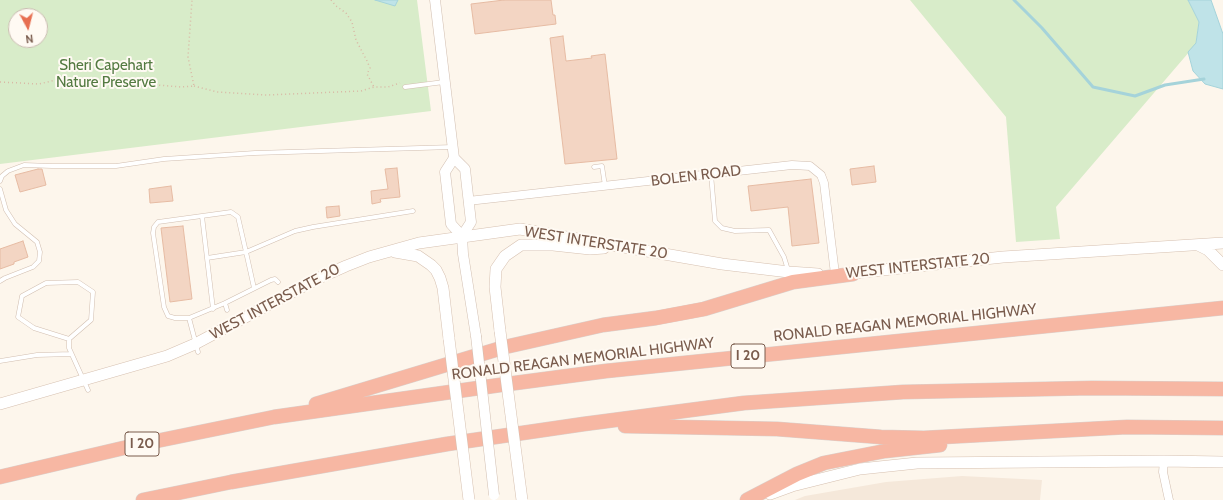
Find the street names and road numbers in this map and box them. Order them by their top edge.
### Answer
street label: BOLEN ROAD [650,162,742,190]
street label: WEST INTERSTATE 20 [523,223,669,263]
street label: WEST INTERSTATE 20 [845,249,991,283]
street label: WEST INTERSTATE 20 [207,260,343,344]
street label: RONALD REAGAN MEMORIAL HIGHWAY [773,300,1037,346]
street label: RONALD REAGAN MEMORIAL HIGHWAY [451,334,715,384]
road number: I 20 [731,344,765,368]
road number: I 20 [125,432,159,456]

